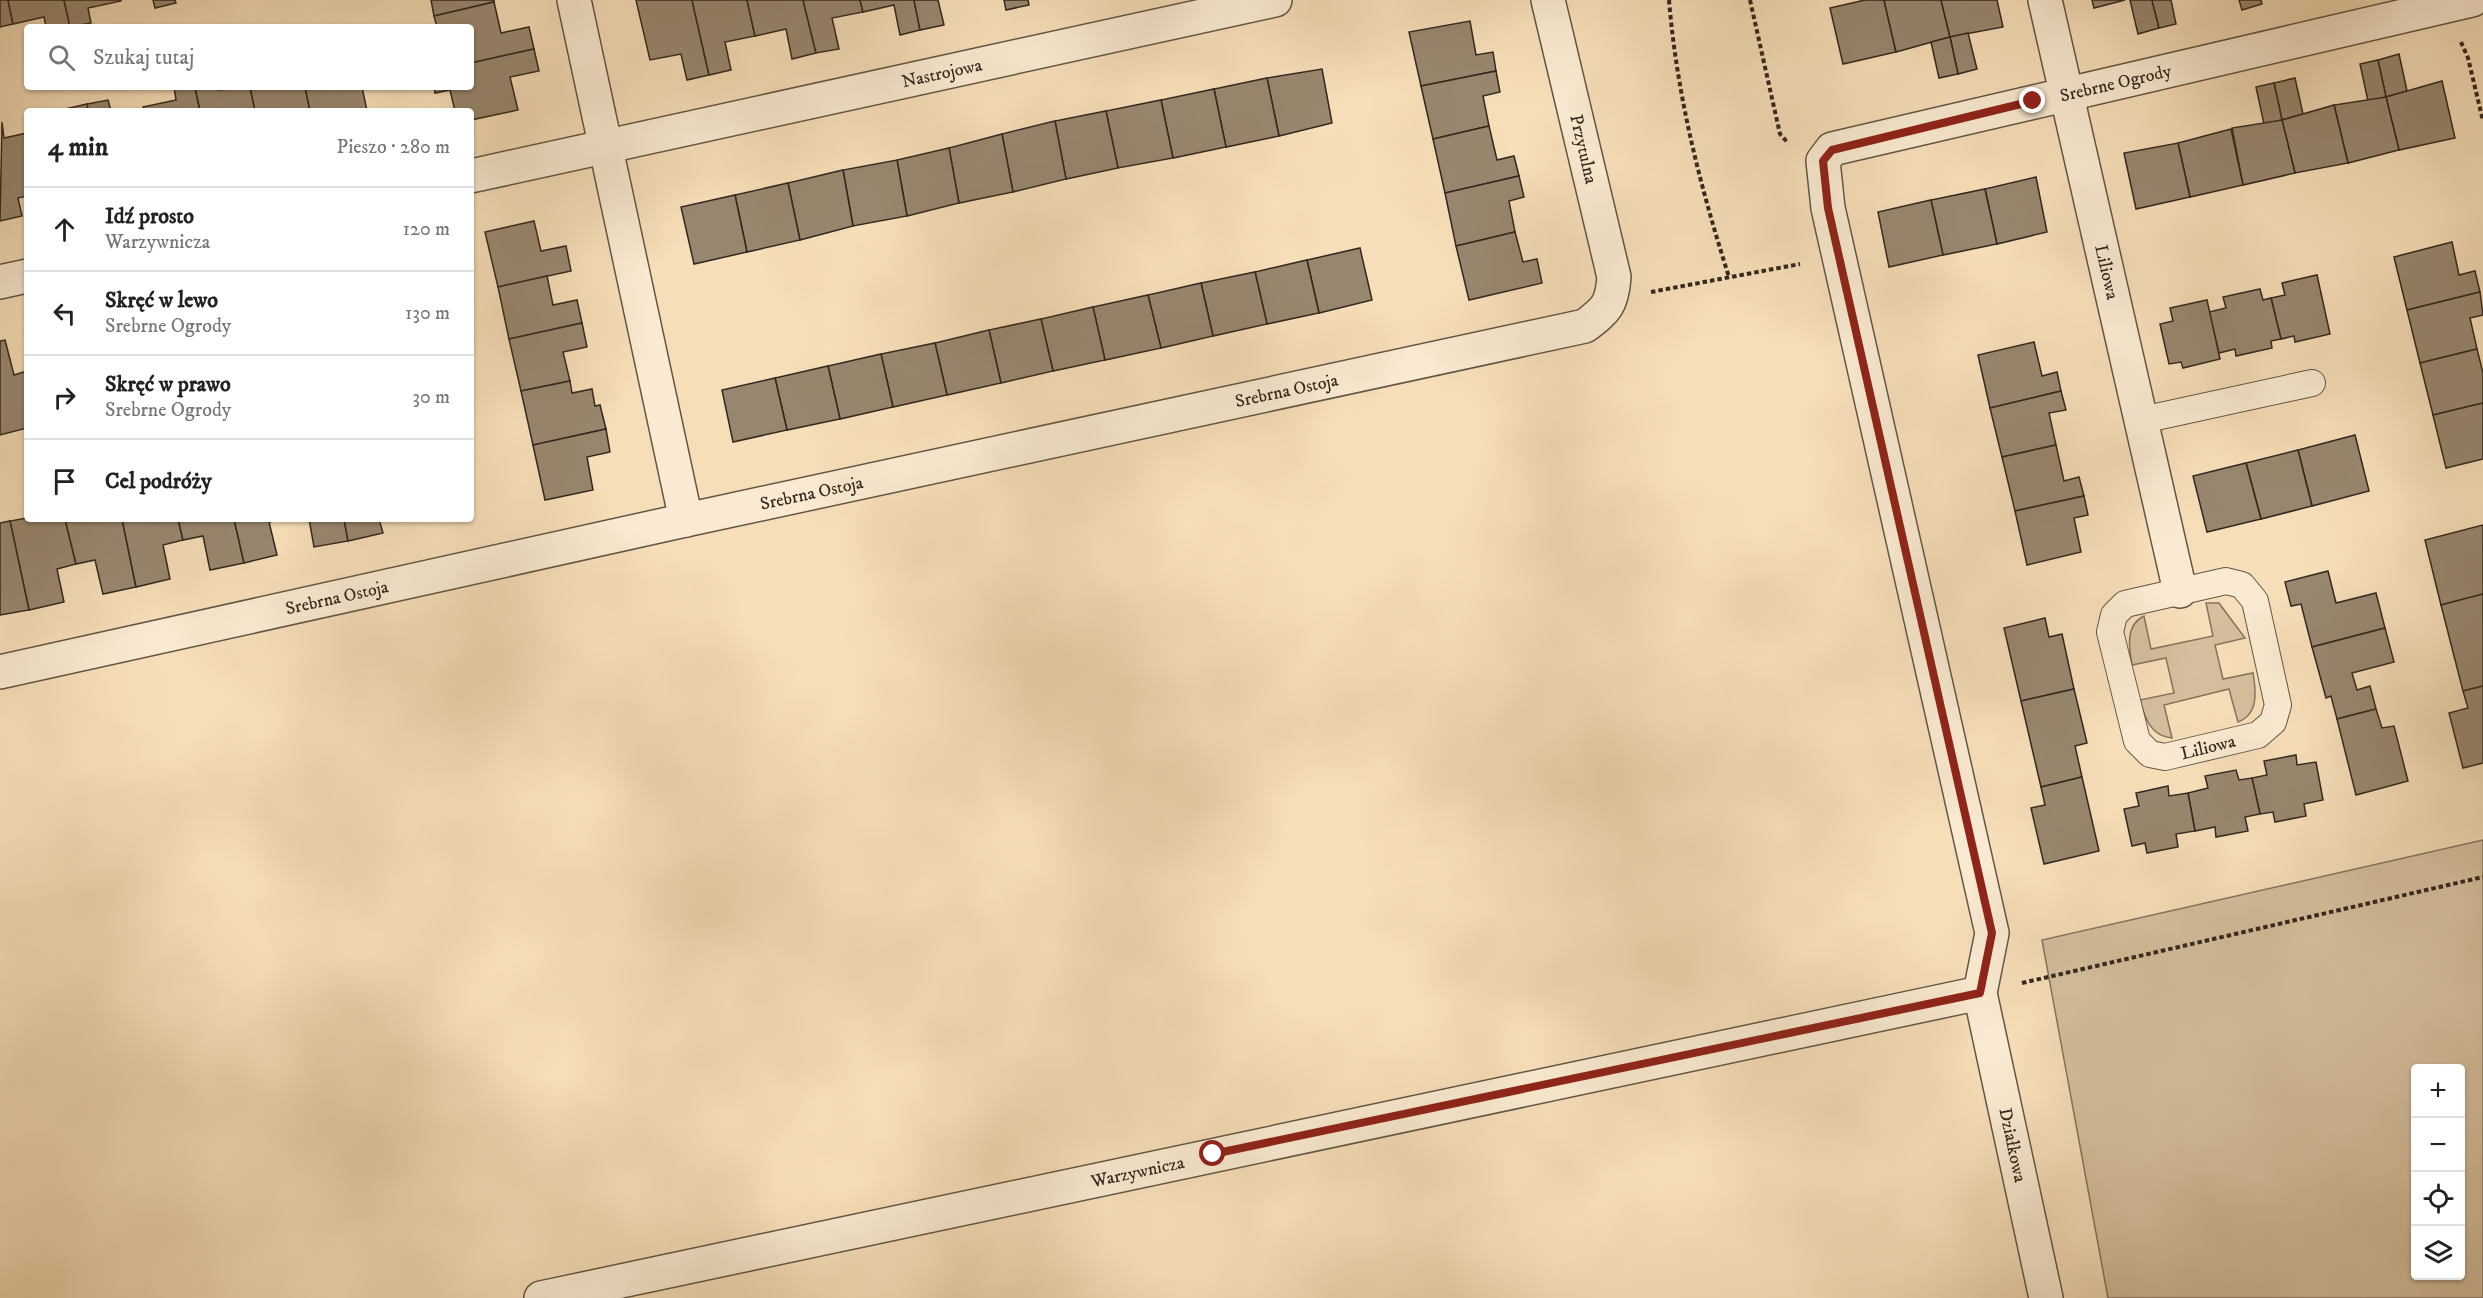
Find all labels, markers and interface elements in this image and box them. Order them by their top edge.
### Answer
search box [24,24,474,90]
icon: search [45,41,78,74]
text: Szukaj tutaj [93,44,194,71]
street label: Nastrojowa [900,54,985,93]
street label: Srebrne Ogrody [2058,60,2174,108]
route end [2019,87,2045,113]
street label: Przytulna [1564,112,1602,186]
text: 4 min [48,131,108,164]
text: Pieszo · 280 m [337,135,450,160]
text: Idź prosto [105,203,194,230]
icon: ahead [48,213,81,246]
text: 120 m [403,217,450,242]
text: Warzywnicza [105,230,210,255]
street label: Liliowa [2089,243,2123,302]
text: Skręć w lewo [105,287,218,314]
icon: left [48,297,81,330]
text: 130 m [405,301,450,326]
text: Srebrne Ogrody [105,314,231,339]
street label: Srebrna Ostoja [1233,370,1341,413]
text: Skręć w prawo [105,371,231,398]
icon: right [48,381,81,414]
text: 30 m [412,385,450,410]
text: Srebrne Ogrody [105,398,231,423]
icon: arrive [48,465,81,498]
text: Cel podróży [105,468,212,495]
street label: Srebrna Ostoja [758,472,866,516]
street label: Srebrna Ostoja [283,576,391,620]
street label: Liliowa [2179,730,2238,765]
map controls [2411,1064,2465,1280]
button: + [2411,1064,2465,1118]
street label: Działkowa [1993,1106,2031,1185]
button: − [2411,1118,2465,1172]
route start [1199,1140,1225,1166]
street label: Warzywnicza [1088,1152,1187,1193]
button: locate [2411,1172,2465,1226]
button: layers [2411,1226,2465,1280]

